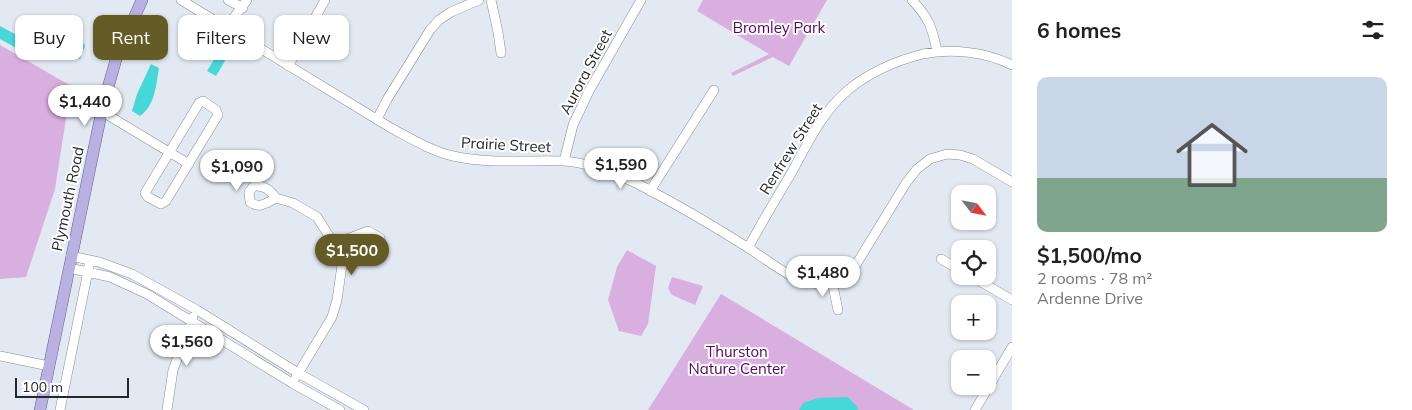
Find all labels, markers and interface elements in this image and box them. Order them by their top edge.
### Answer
chip: Buy [15,15,83,60]
chip: Rent [93,15,168,60]
chip: Filters [178,15,264,60]
chip: New [274,15,349,60]
icon: filters [1359,16,1387,44]
text: 6 homes [1037,17,1121,43]
park label: Bromley Park [733,18,825,37]
street label: Aurora Street [555,26,616,117]
pin: $1,440 [44,84,126,127]
text: $1,440 [59,91,111,111]
street label: Renfrew Street [755,100,826,198]
icon: home [1167,110,1257,200]
street label: Prairie Street [461,133,552,156]
street label: Plymouth Road [47,145,88,253]
pin: $1,590 [580,148,662,190]
pin: $1,090 [196,150,278,192]
text: $1,590 [595,154,647,174]
text: $1,090 [211,156,263,176]
north arrow [951,185,996,230]
map controls [951,185,996,395]
pin: $1,500 [311,234,393,276]
text: $1,500 [326,240,378,260]
button: locate [951,240,996,285]
text: $1,500/mo [1037,242,1142,268]
pin: $1,480 [782,256,864,298]
text: $1,480 [797,262,849,282]
text: 2 rooms · 78 m² [1037,268,1152,288]
text: Ardenne Drive [1037,288,1143,308]
button: + [951,295,996,340]
pin: $1,560 [146,324,228,367]
text: $1,560 [161,331,213,351]
park label: Thurston Nature Center [689,342,786,378]
button: − [951,350,996,395]
scale bar [15,375,129,398]
text: 100 m [22,378,63,396]

